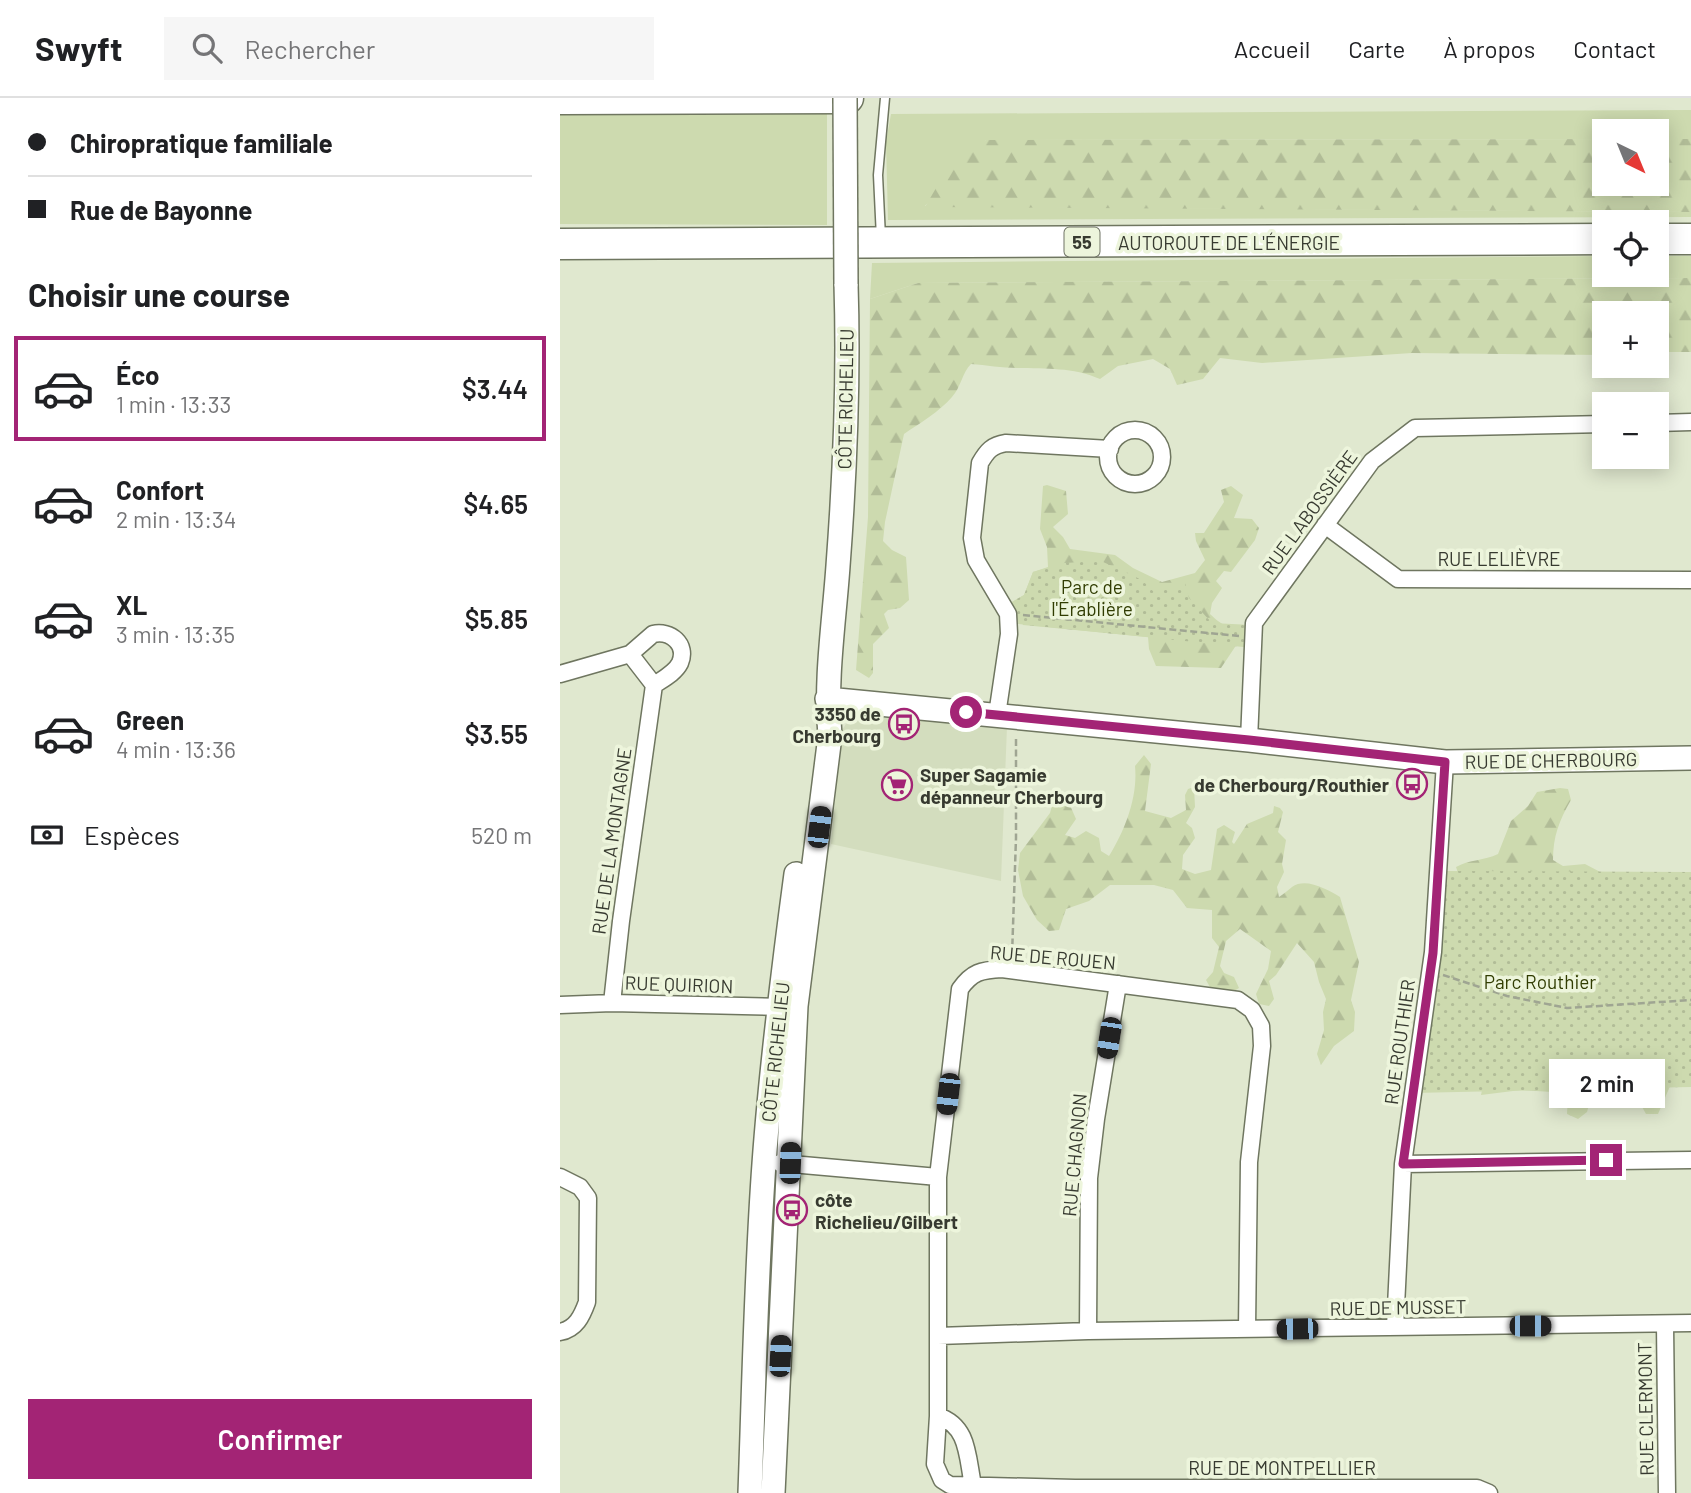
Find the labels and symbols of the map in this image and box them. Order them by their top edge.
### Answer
north arrow [1592,119,1670,196]
road number: 55 [1064,228,1100,257]
street label: AUTOROUTE DE L'ÉNERGIE [1118,231,1340,254]
street label: CÔTE RICHELIEU [832,328,858,470]
street label: RUE LABOSSIÈRE [1256,445,1362,579]
street label: RUE LELIÈVRE [1437,547,1561,570]
park label: Parc de l'Érablière [1051,575,1133,620]
route start [950,696,982,728]
place label: 3350 de Cherbourg [792,702,881,747]
bus stop icon: 3350 de Cherbourg [887,707,921,741]
street label: RUE DE LA MONTAGNE [587,746,635,936]
street label: RUE DE CHERBOURG [1464,747,1638,773]
place label: Super Sagamie dépanneur Cherbourg [920,763,1103,808]
bus stop icon: de Cherbourg/Routhier [1395,767,1429,801]
supermarket icon: Super Sagamie dépanneur Cherbourg [880,768,914,802]
place label: de Cherbourg/Routhier [1194,773,1390,796]
car [807,805,832,849]
street label: RUE DE ROUEN [989,940,1117,974]
park label: Parc Routhier [1484,970,1596,993]
street label: RUE QUIRION [624,971,734,997]
street label: RUE ROUTHIER [1379,978,1419,1106]
street label: CÔTE RICHELIEU [756,981,794,1123]
car [1096,1016,1123,1060]
callout: 2 min [1548,1058,1664,1108]
car [936,1072,961,1116]
street label: RUE CHAGNON [1057,1092,1091,1218]
car [779,1142,802,1184]
route end [1590,1144,1622,1176]
place label: côte Richelieu/Gilbert [815,1188,958,1233]
bus stop icon: côte Richelieu/Gilbert [775,1193,809,1227]
street label: RUE DE MUSSET [1329,1294,1467,1320]
car [1510,1316,1552,1337]
car [1276,1318,1319,1340]
car [769,1334,792,1378]
street label: RUE CLERMONT [1632,1342,1658,1476]
street label: RUE DE MONTPELLIER [1188,1456,1376,1479]

